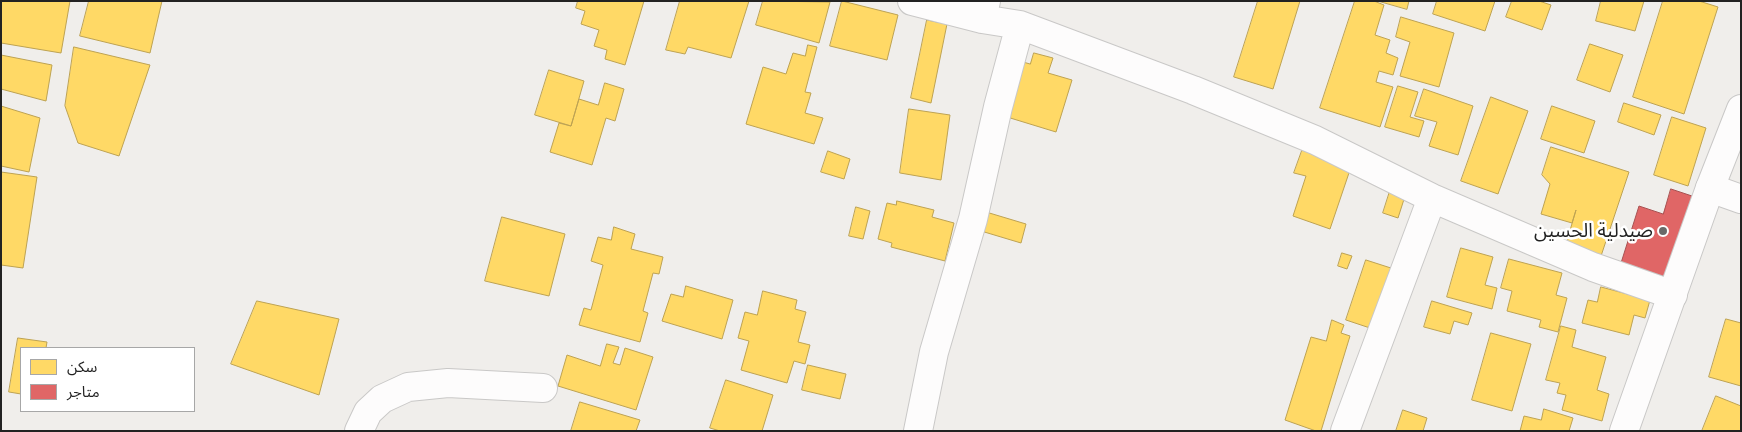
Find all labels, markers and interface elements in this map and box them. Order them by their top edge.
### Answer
place label: صيدلية الحسين [1534,220,1653,242]
marker: صيدلية الحسين [1657,225,1669,237]
legend [20,347,195,412]
text: سكن [67,358,97,376]
text: متاجر [67,383,100,401]

